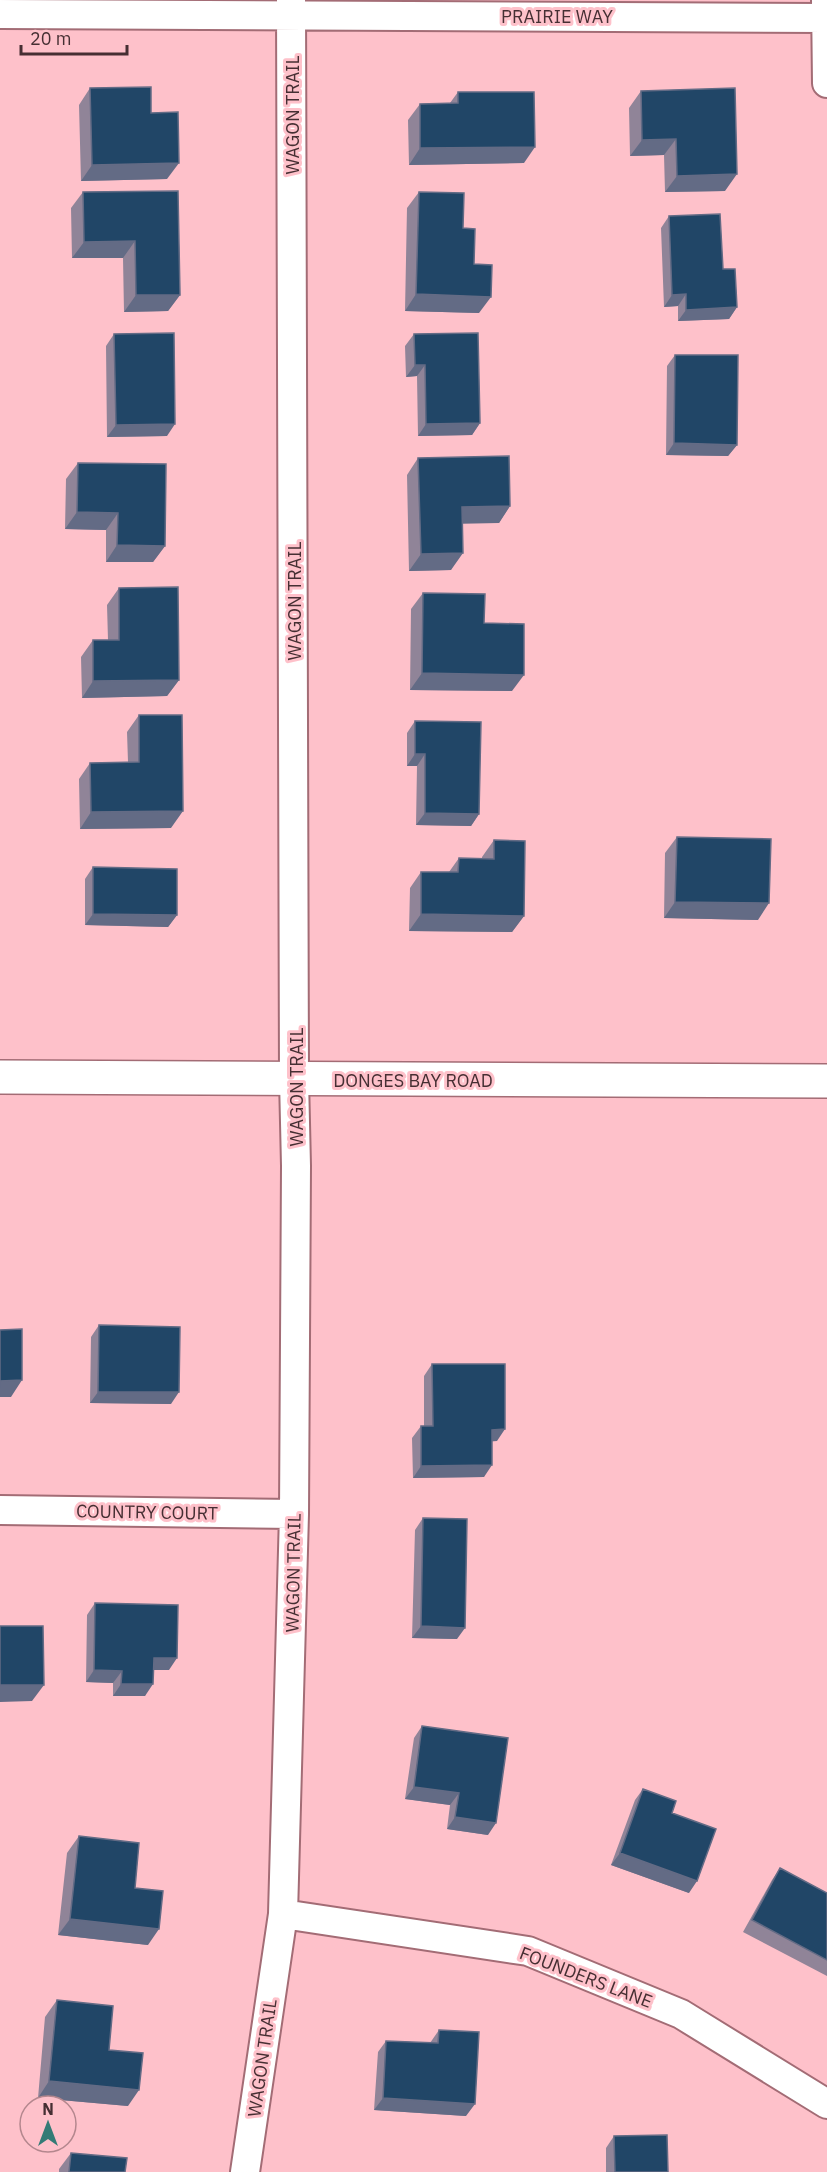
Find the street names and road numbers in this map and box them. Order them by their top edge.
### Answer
street label: PRAIRIE WAY [501,5,613,28]
street label: WAGON TRAIL [281,55,304,175]
street label: WAGON TRAIL [283,541,306,661]
street label: WAGON TRAIL [285,1027,308,1147]
street label: DONGES BAY ROAD [333,1069,493,1092]
street label: COUNTRY COURT [76,1499,218,1525]
street label: WAGON TRAIL [280,1513,306,1633]
street label: FOUNDERS LANE [516,1941,656,2013]
street label: WAGON TRAIL [242,1997,282,2119]

